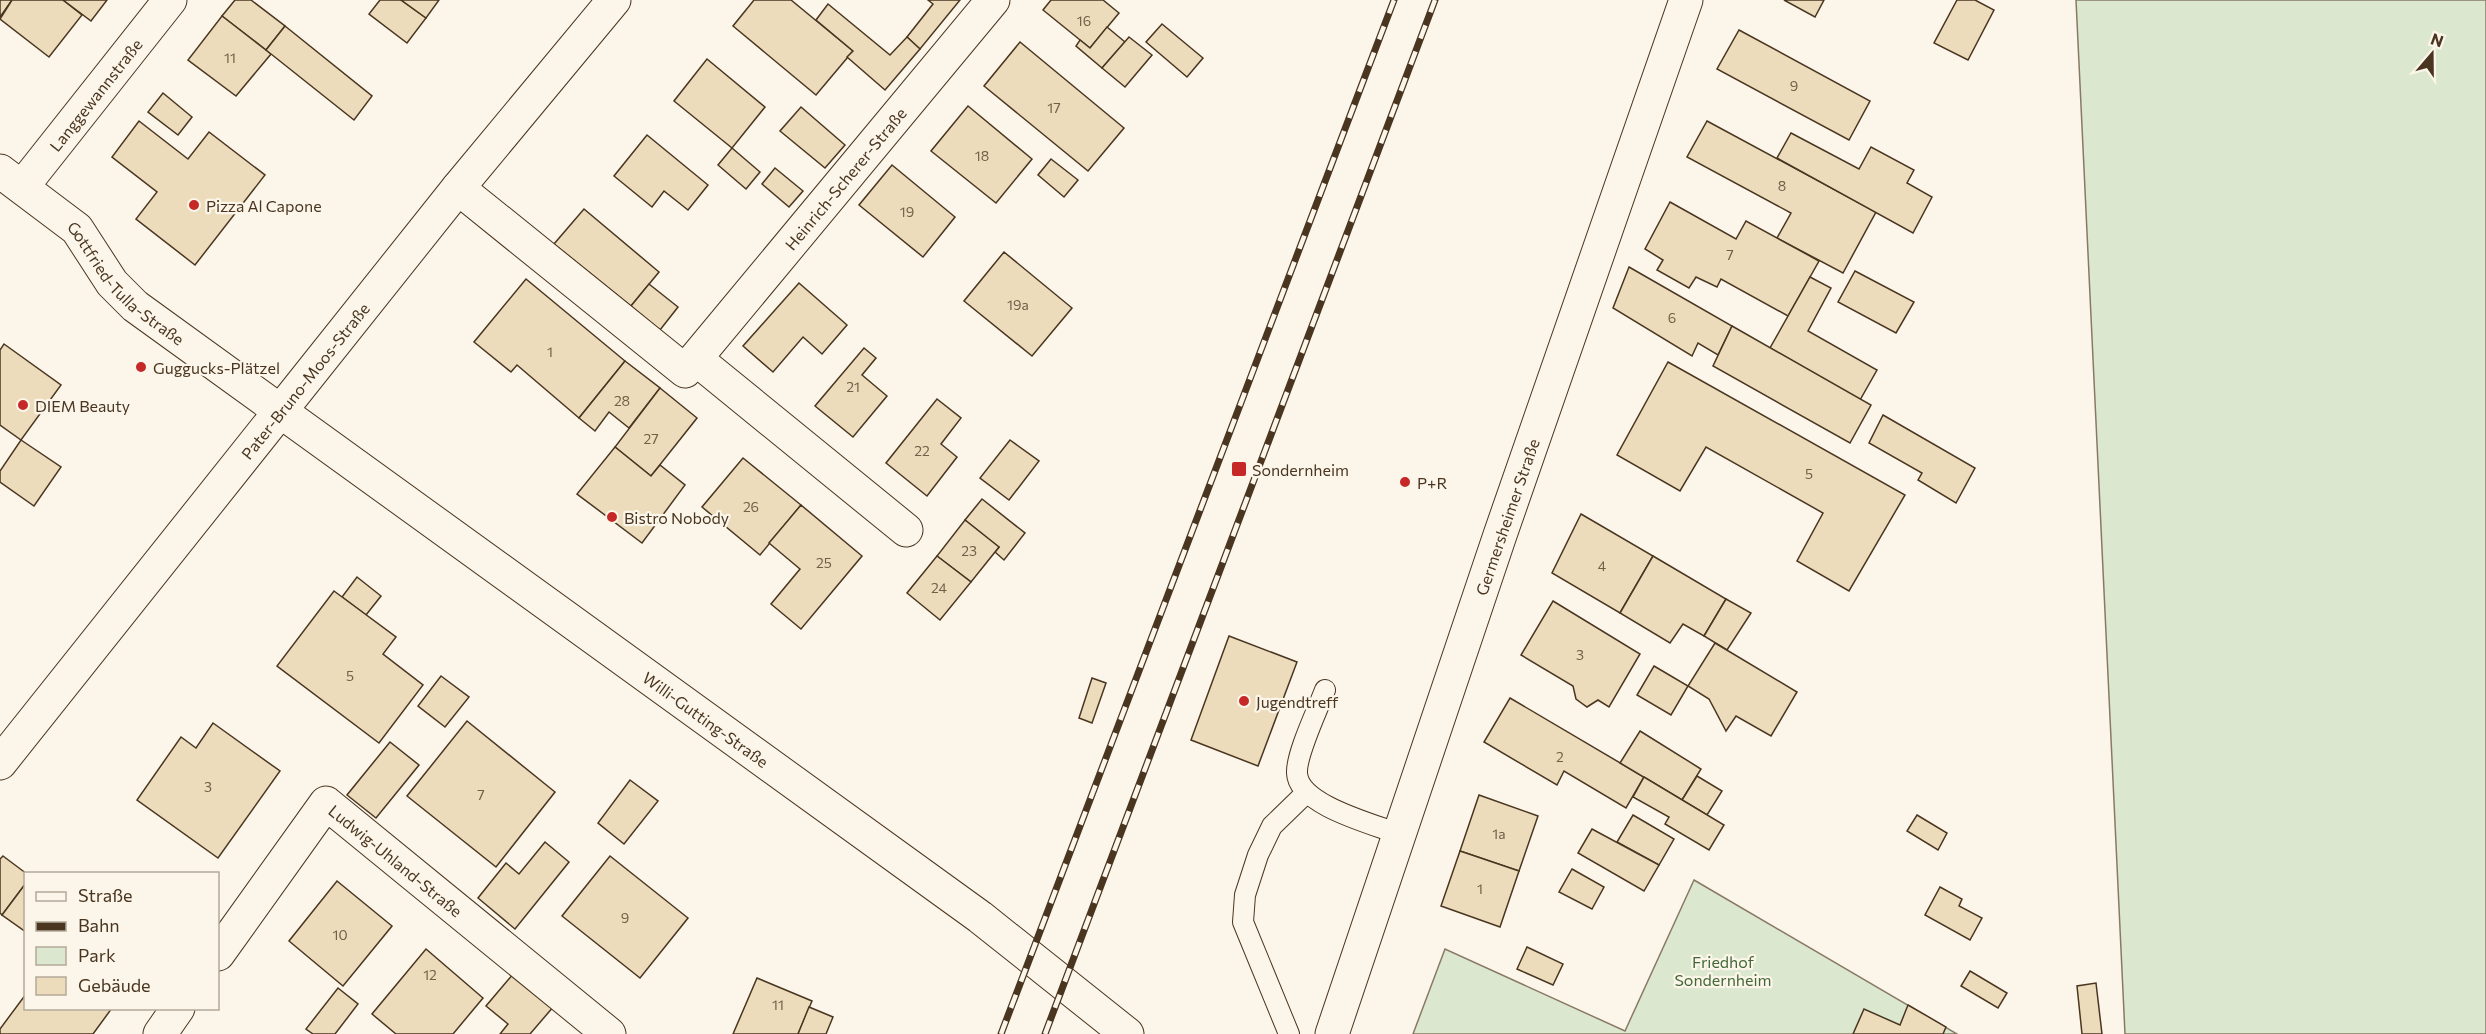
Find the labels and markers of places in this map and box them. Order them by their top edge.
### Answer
place label: Pizza Al Capone [206,196,322,215]
marker: Pizza Al Capone [187,198,201,212]
place label: Guggucks-Plätzel [153,358,280,377]
marker: Guggucks-Plätzel [134,360,148,374]
place label: DIEM Beauty [35,396,130,415]
marker: DIEM Beauty [16,398,30,412]
marker: Sondernheim [1230,460,1248,478]
place label: Sondernheim [1252,460,1349,479]
place label: P+R [1417,473,1447,492]
marker: P+R [1398,475,1412,489]
place label: Bistro Nobody [624,508,729,527]
marker: Bistro Nobody [605,510,619,524]
place label: Jugendtreff [1256,692,1339,711]
marker: Jugendtreff [1237,694,1251,708]

